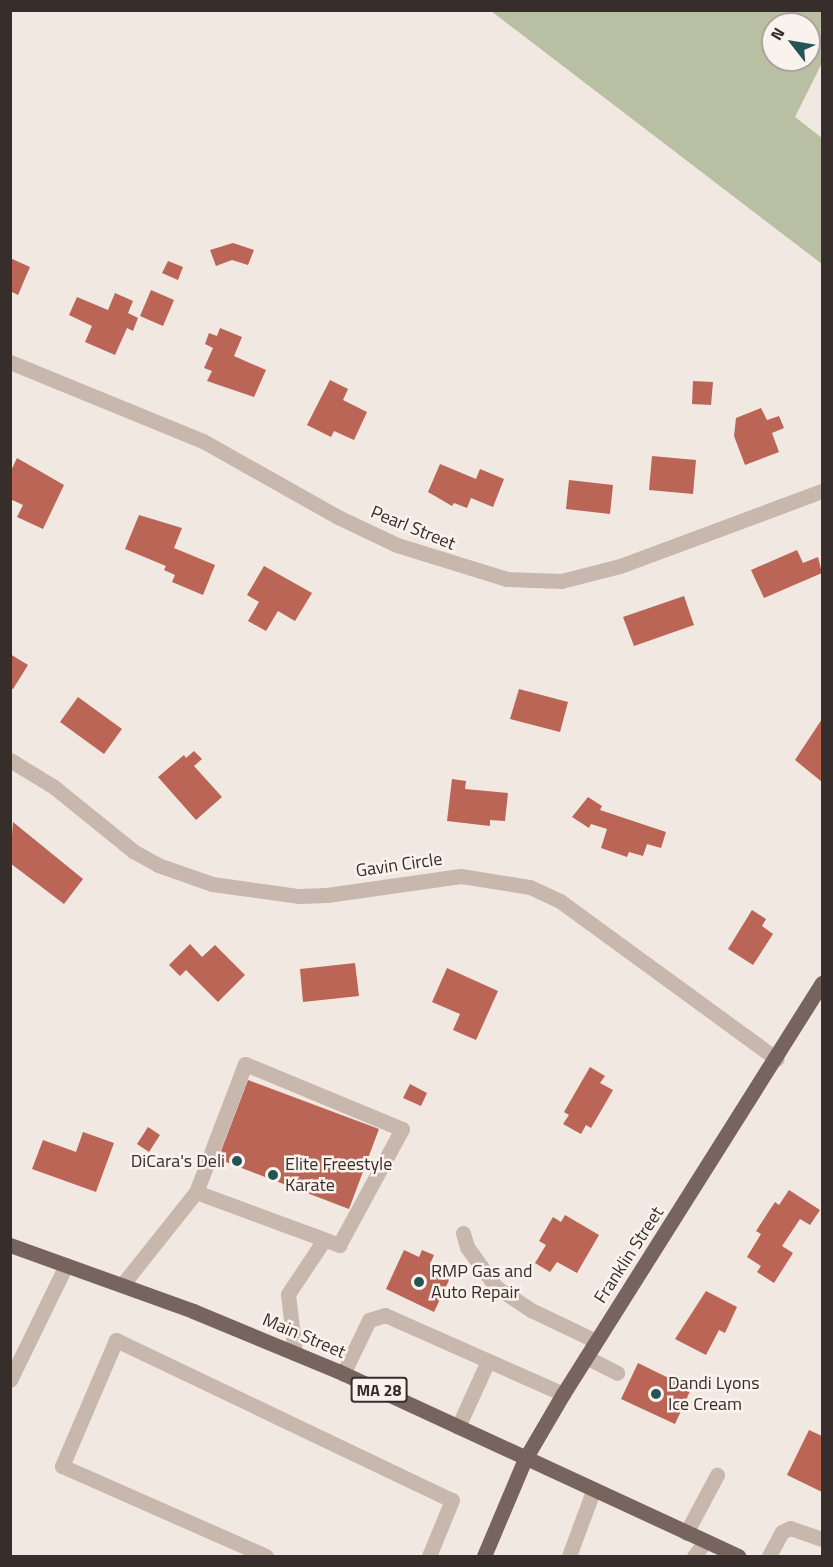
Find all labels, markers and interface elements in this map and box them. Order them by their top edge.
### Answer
north arrow [761,12,821,72]
text: N [764,23,790,45]
street label: Pearl Street [367,501,459,555]
street label: Gavin Circle [354,848,444,882]
place label: DiCara's Deli [131,1150,225,1172]
marker: DiCara's Deli [230,1154,244,1168]
place label: Elite Freestyle Karate [285,1154,392,1196]
marker: Elite Freestyle Karate [266,1168,280,1182]
street label: Franklin Street [590,1203,668,1307]
place label: RMP Gas and Auto Repair [431,1261,532,1304]
marker: RMP Gas and Auto Repair [412,1275,426,1289]
street label: Main Street [259,1309,349,1363]
place label: Dandi Lyons Ice Cream [668,1373,760,1416]
road number: MA 28 [350,1377,407,1403]
marker: Dandi Lyons Ice Cream [649,1387,663,1401]

